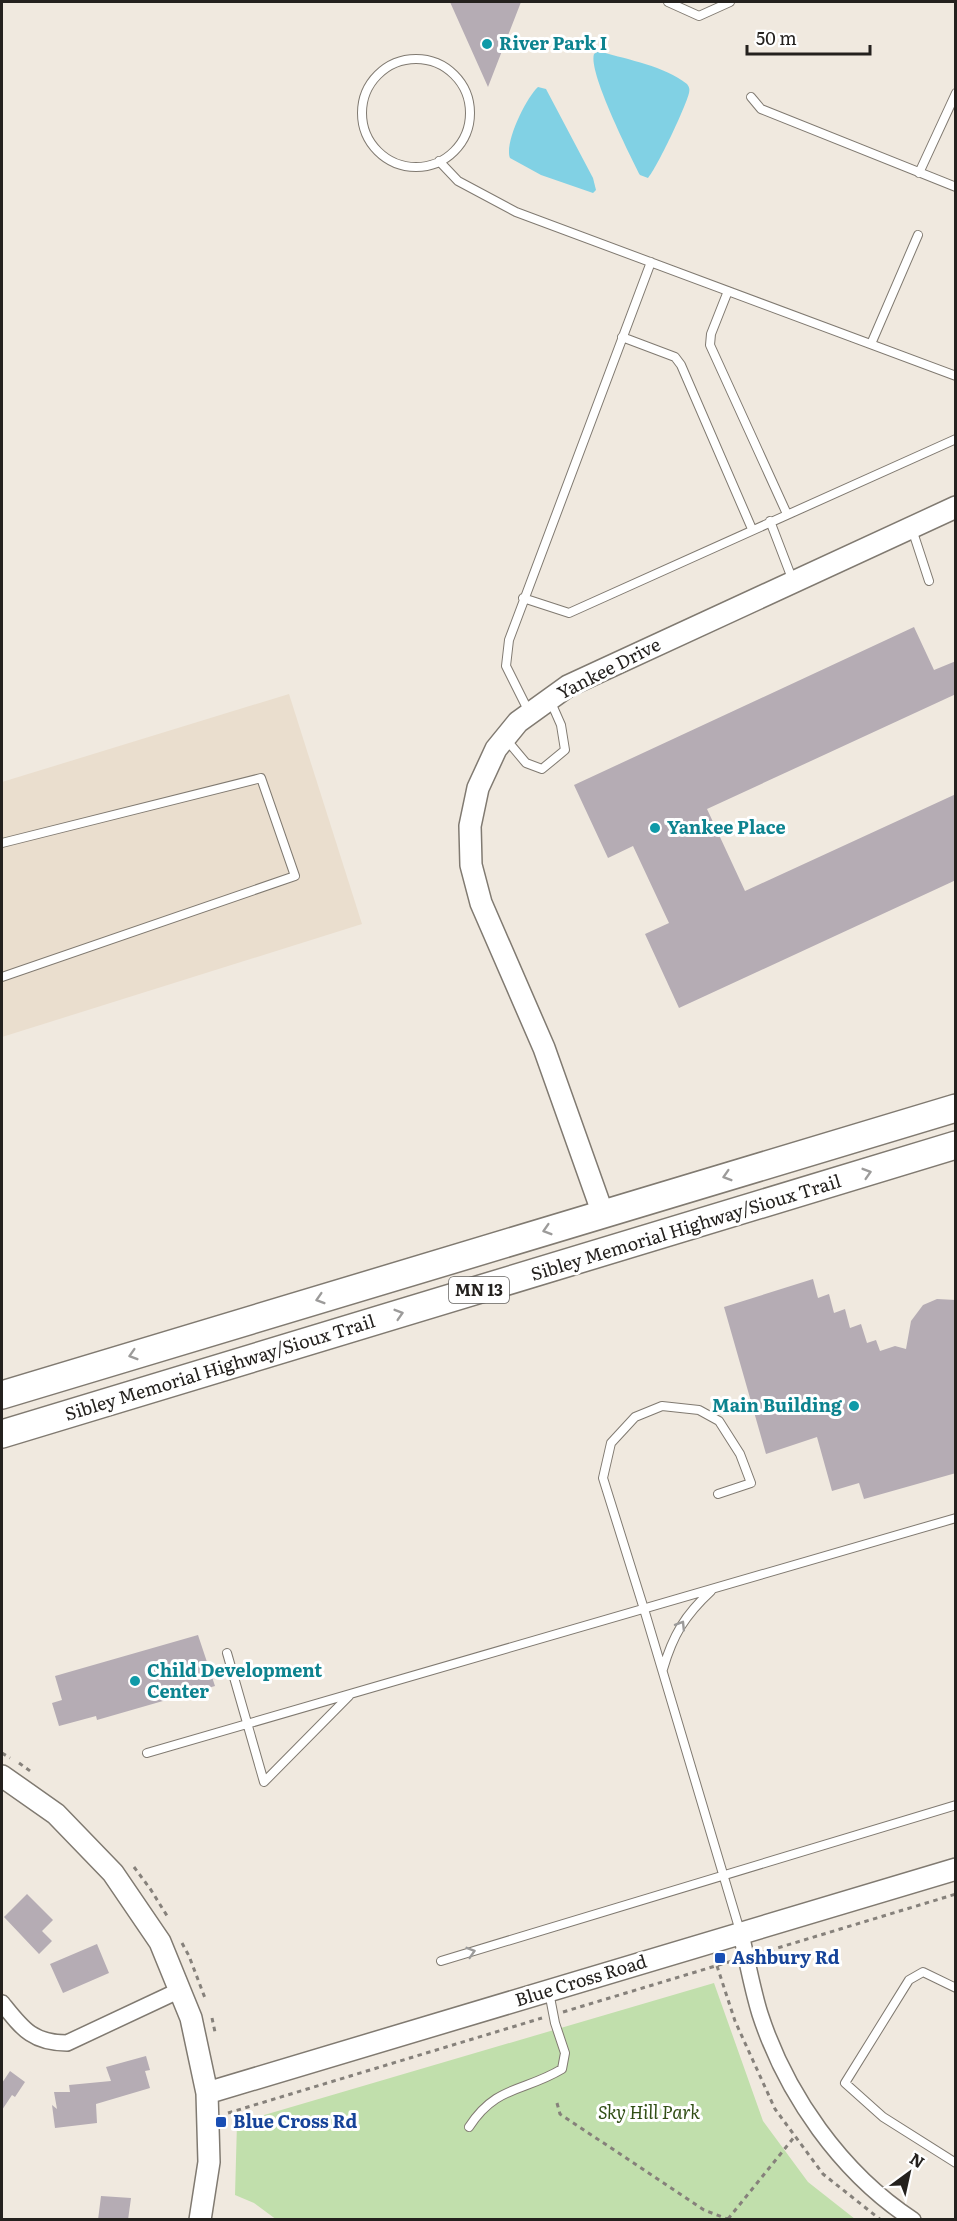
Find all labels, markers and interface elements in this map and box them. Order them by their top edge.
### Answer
scale bar [747,18,870,56]
text: 50 m [756,24,797,51]
place label: River Park I [499,29,607,56]
marker: River Park I [480,37,494,51]
street label: Yankee Drive [552,630,665,705]
place label: Yankee Place [667,813,786,840]
marker: Yankee Place [648,821,662,835]
street label: Sibley Memorial Highway/Sioux Trail [527,1166,844,1287]
one-way arrow [861,1167,872,1180]
one-way arrow [723,1169,733,1181]
one-way arrow [542,1223,553,1235]
road number: MN 13 [449,1277,509,1303]
one-way arrow [315,1292,326,1304]
street label: Sibley Memorial Highway/Sioux Trail [61,1306,378,1427]
one-way arrow [393,1309,404,1321]
one-way arrow [128,1348,139,1360]
place label: Main Building [712,1391,843,1418]
marker: Main Building [847,1399,861,1413]
one-way arrow [674,1621,686,1631]
place label: Child Development Center [147,1656,322,1704]
marker: Child Development Center [128,1674,142,1688]
place label: Ashbury Rd [732,1943,840,1970]
one-way arrow [465,1947,476,1959]
street label: Blue Cross Road [511,1947,650,2012]
marker: Ashbury Rd [713,1951,727,1965]
park label: Sky Hill Park [598,2098,700,2125]
place label: Blue Cross Rd [233,2107,357,2134]
marker: Blue Cross Rd [214,2115,228,2129]
north arrow [879,2143,939,2203]
text: N [906,2146,930,2173]

